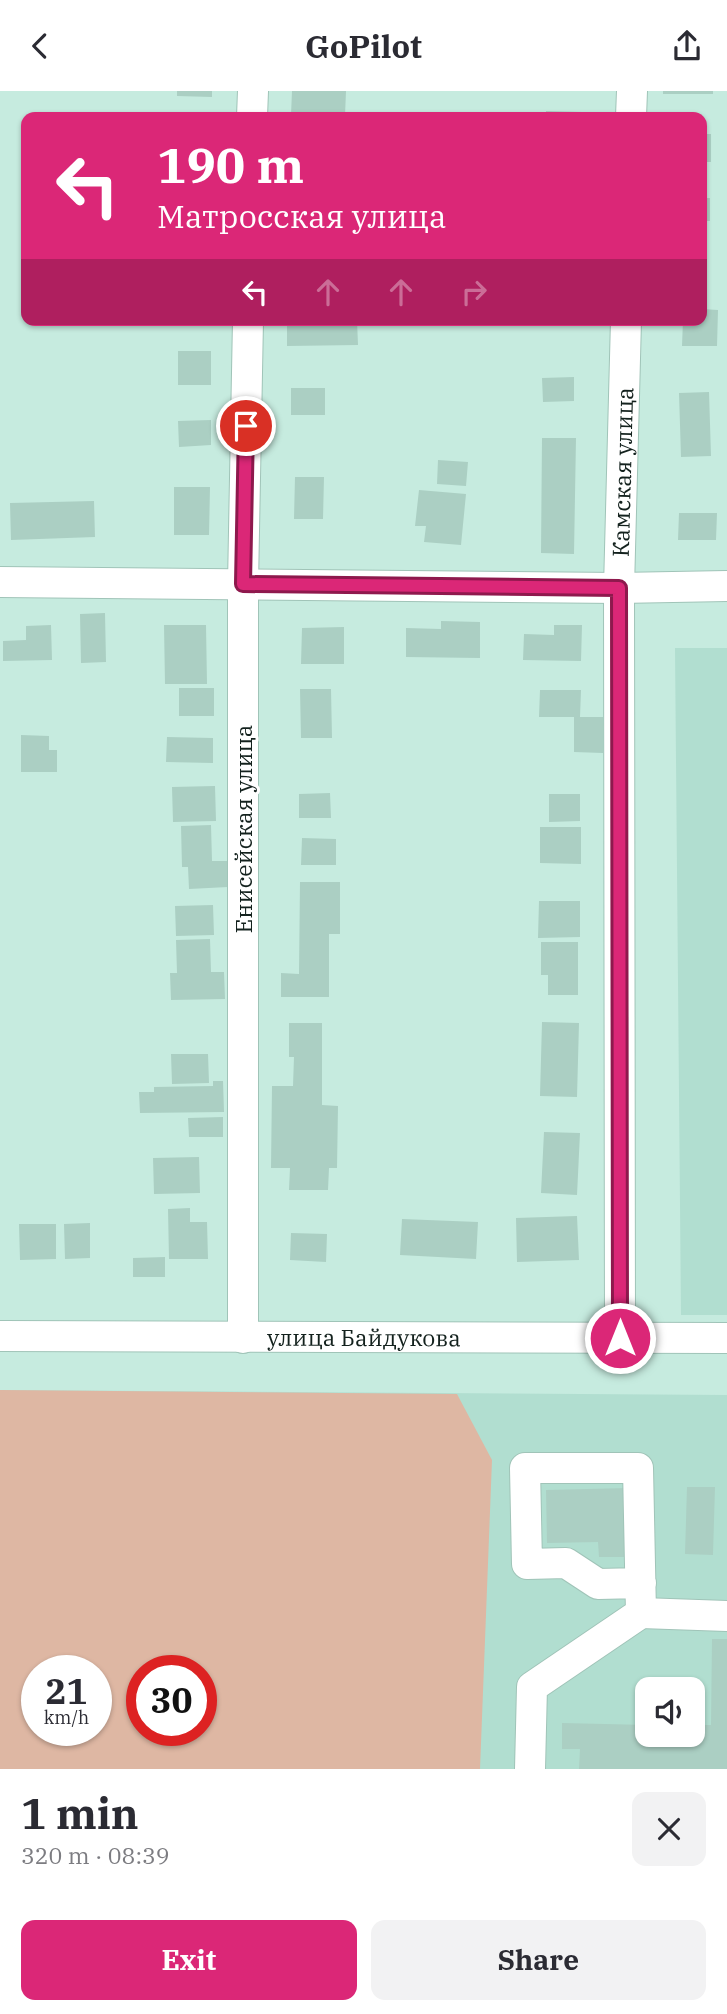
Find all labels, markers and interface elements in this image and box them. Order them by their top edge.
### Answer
text: GoPilot [305,25,422,67]
icon: back [21,27,59,65]
icon: share [668,27,706,65]
text: 190 m [157,133,304,196]
icon: left [42,140,133,231]
text: Матросская улица [157,195,447,237]
icon: left [236,273,274,311]
icon: ahead [309,273,347,311]
icon: ahead [382,273,420,311]
icon: right [455,273,493,311]
street label: Камская улица [605,387,639,557]
pin [216,396,276,456]
icon: arrive [227,407,265,445]
street label: Енисейская улица [228,725,258,933]
position arrow [583,1301,657,1375]
street label: улица Байдукова [267,1322,461,1352]
speed limit sign: 30 [126,1655,217,1746]
text: 21 [45,1668,88,1714]
map controls [635,1677,705,1747]
button: sound [635,1677,705,1747]
text: km/h [44,1706,89,1729]
text: 1 min [21,1786,139,1841]
button: close [632,1792,706,1866]
text: 320 m · 08:39 [21,1840,170,1870]
button: Exit [21,1920,357,2000]
button: Share [371,1920,706,2000]

